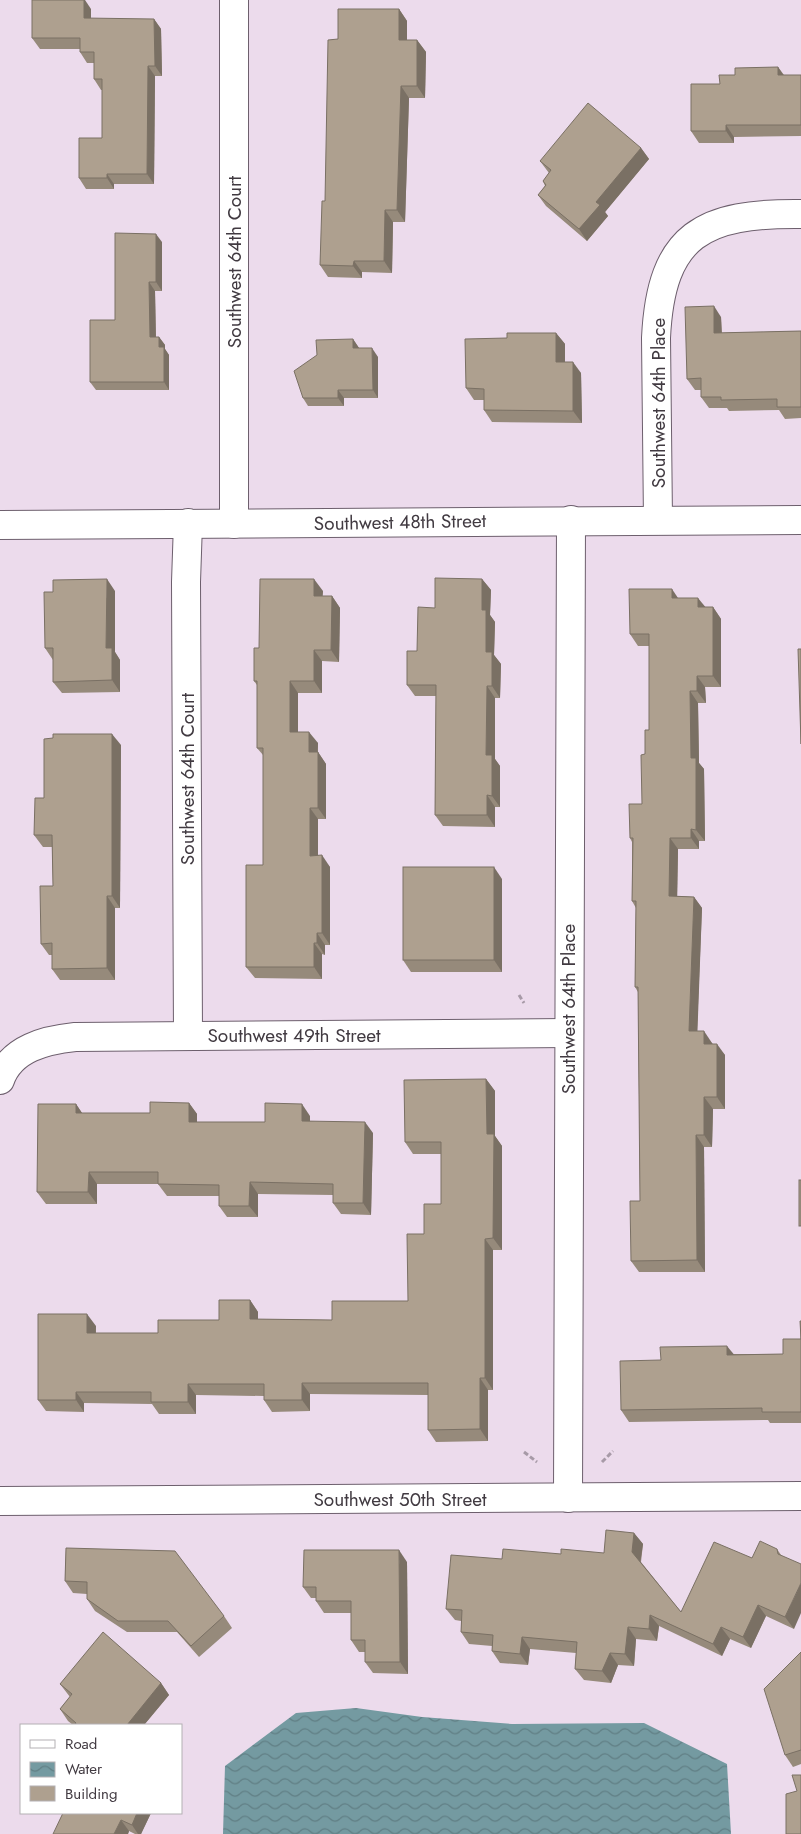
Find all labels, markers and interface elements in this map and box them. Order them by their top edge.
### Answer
street label: Southwest 64th Court [221,175,248,348]
street label: Southwest 64th Place [645,317,672,488]
street label: Southwest 48th Street [313,507,487,537]
street label: Southwest 64th Court [174,692,201,865]
street label: Southwest 64th Place [555,923,582,1094]
street label: Southwest 49th Street [207,1022,381,1049]
street label: Southwest 50th Street [313,1486,487,1513]
legend [20,1724,182,1814]
text: Road [65,1733,97,1755]
text: Water [65,1758,103,1780]
text: Building [65,1783,117,1805]

